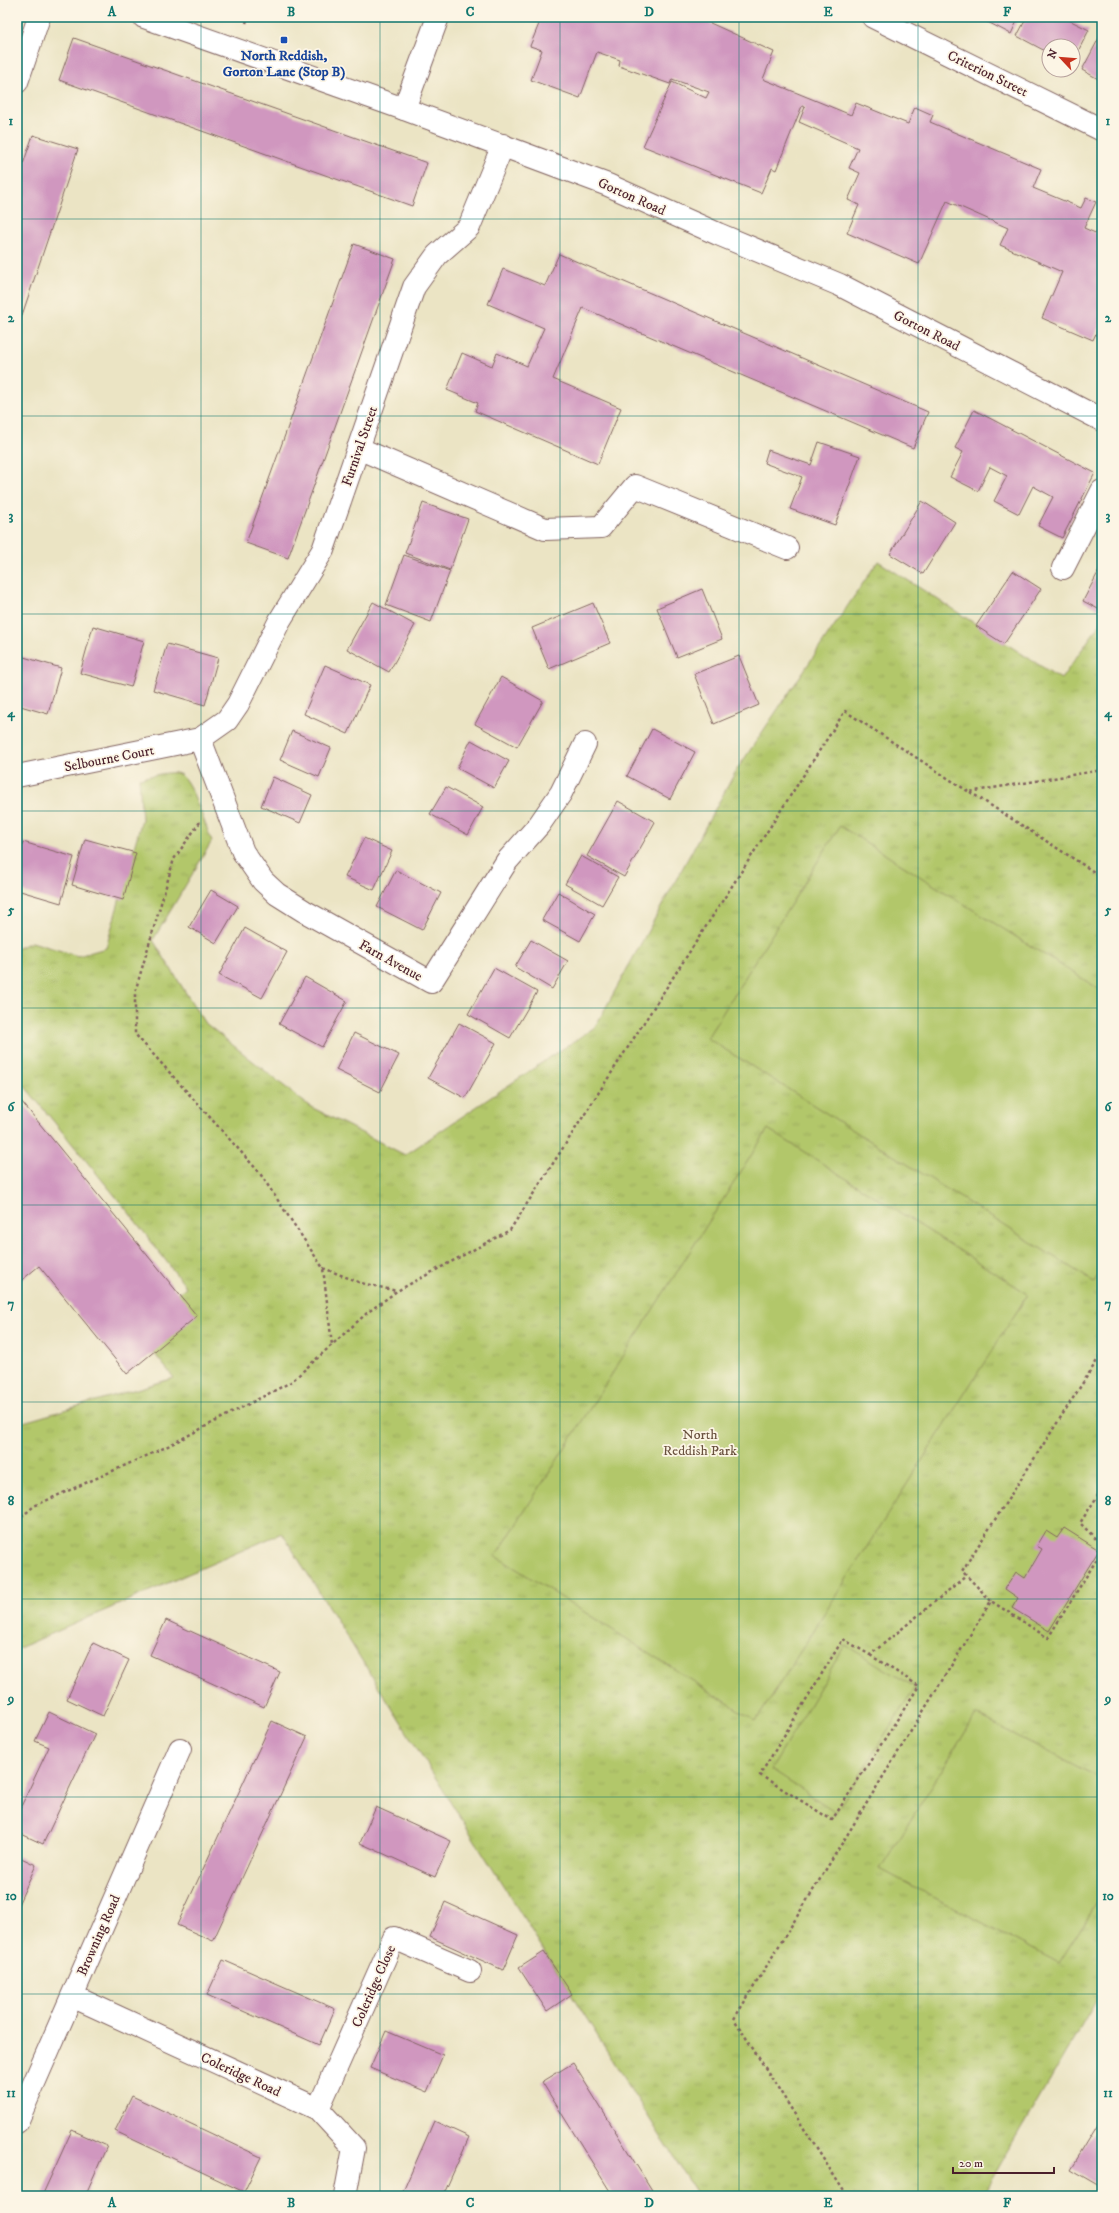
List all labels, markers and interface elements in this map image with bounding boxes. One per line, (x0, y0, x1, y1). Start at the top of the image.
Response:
text: A (107, 4, 117, 20)
text: B (287, 4, 295, 20)
text: C (466, 4, 475, 20)
text: D (644, 4, 654, 20)
text: E (823, 4, 833, 20)
text: F (1003, 4, 1012, 20)
marker: North Reddish, Gorton Lane (Stop B) (279, 35, 289, 45)
north arrow (1041, 38, 1081, 78)
place label: North Reddish, Gorton Lane (Stop B) (223, 47, 345, 81)
street label: Criterion Street (944, 47, 1031, 101)
text: N (1045, 47, 1061, 61)
text: 1 (9, 113, 14, 129)
text: 1 (1106, 113, 1111, 129)
street label: Gorton Road (595, 174, 668, 220)
street label: Gorton Road (890, 306, 963, 355)
text: 2 (8, 310, 15, 326)
text: 2 (1105, 310, 1112, 326)
street label: Furnival Street (338, 403, 382, 489)
text: 3 (9, 508, 14, 524)
text: 3 (1106, 508, 1111, 524)
text: 4 (6, 705, 15, 722)
text: 4 (1103, 705, 1112, 722)
street label: Selbourne Court (63, 741, 156, 777)
text: 5 (7, 902, 15, 918)
text: 5 (1104, 902, 1112, 918)
street label: Farn Avenue (356, 936, 426, 986)
text: 6 (8, 1099, 16, 1115)
text: 6 (1105, 1099, 1113, 1115)
text: 7 (8, 1296, 15, 1312)
text: 7 (1105, 1296, 1112, 1312)
park label: North Reddish Park (663, 1426, 737, 1460)
text: 8 (8, 1493, 15, 1509)
text: 8 (1105, 1493, 1112, 1509)
text: 9 (7, 1691, 14, 1707)
text: 9 (1104, 1691, 1111, 1707)
text: 10 (5, 1888, 17, 1904)
text: 10 (1102, 1888, 1114, 1904)
street label: Browning Road (73, 1892, 125, 1979)
street label: Coleridge Close (348, 1942, 400, 2030)
street label: Coleridge Road (198, 2048, 284, 2101)
text: 11 (6, 2085, 16, 2101)
text: 11 (1103, 2085, 1113, 2101)
scale bar (953, 2149, 1054, 2175)
text: 20 m (959, 2156, 983, 2171)
text: A (107, 2195, 117, 2211)
text: B (287, 2195, 295, 2211)
text: C (466, 2195, 475, 2211)
text: D (644, 2195, 654, 2211)
text: E (823, 2195, 833, 2211)
text: F (1003, 2195, 1012, 2211)

